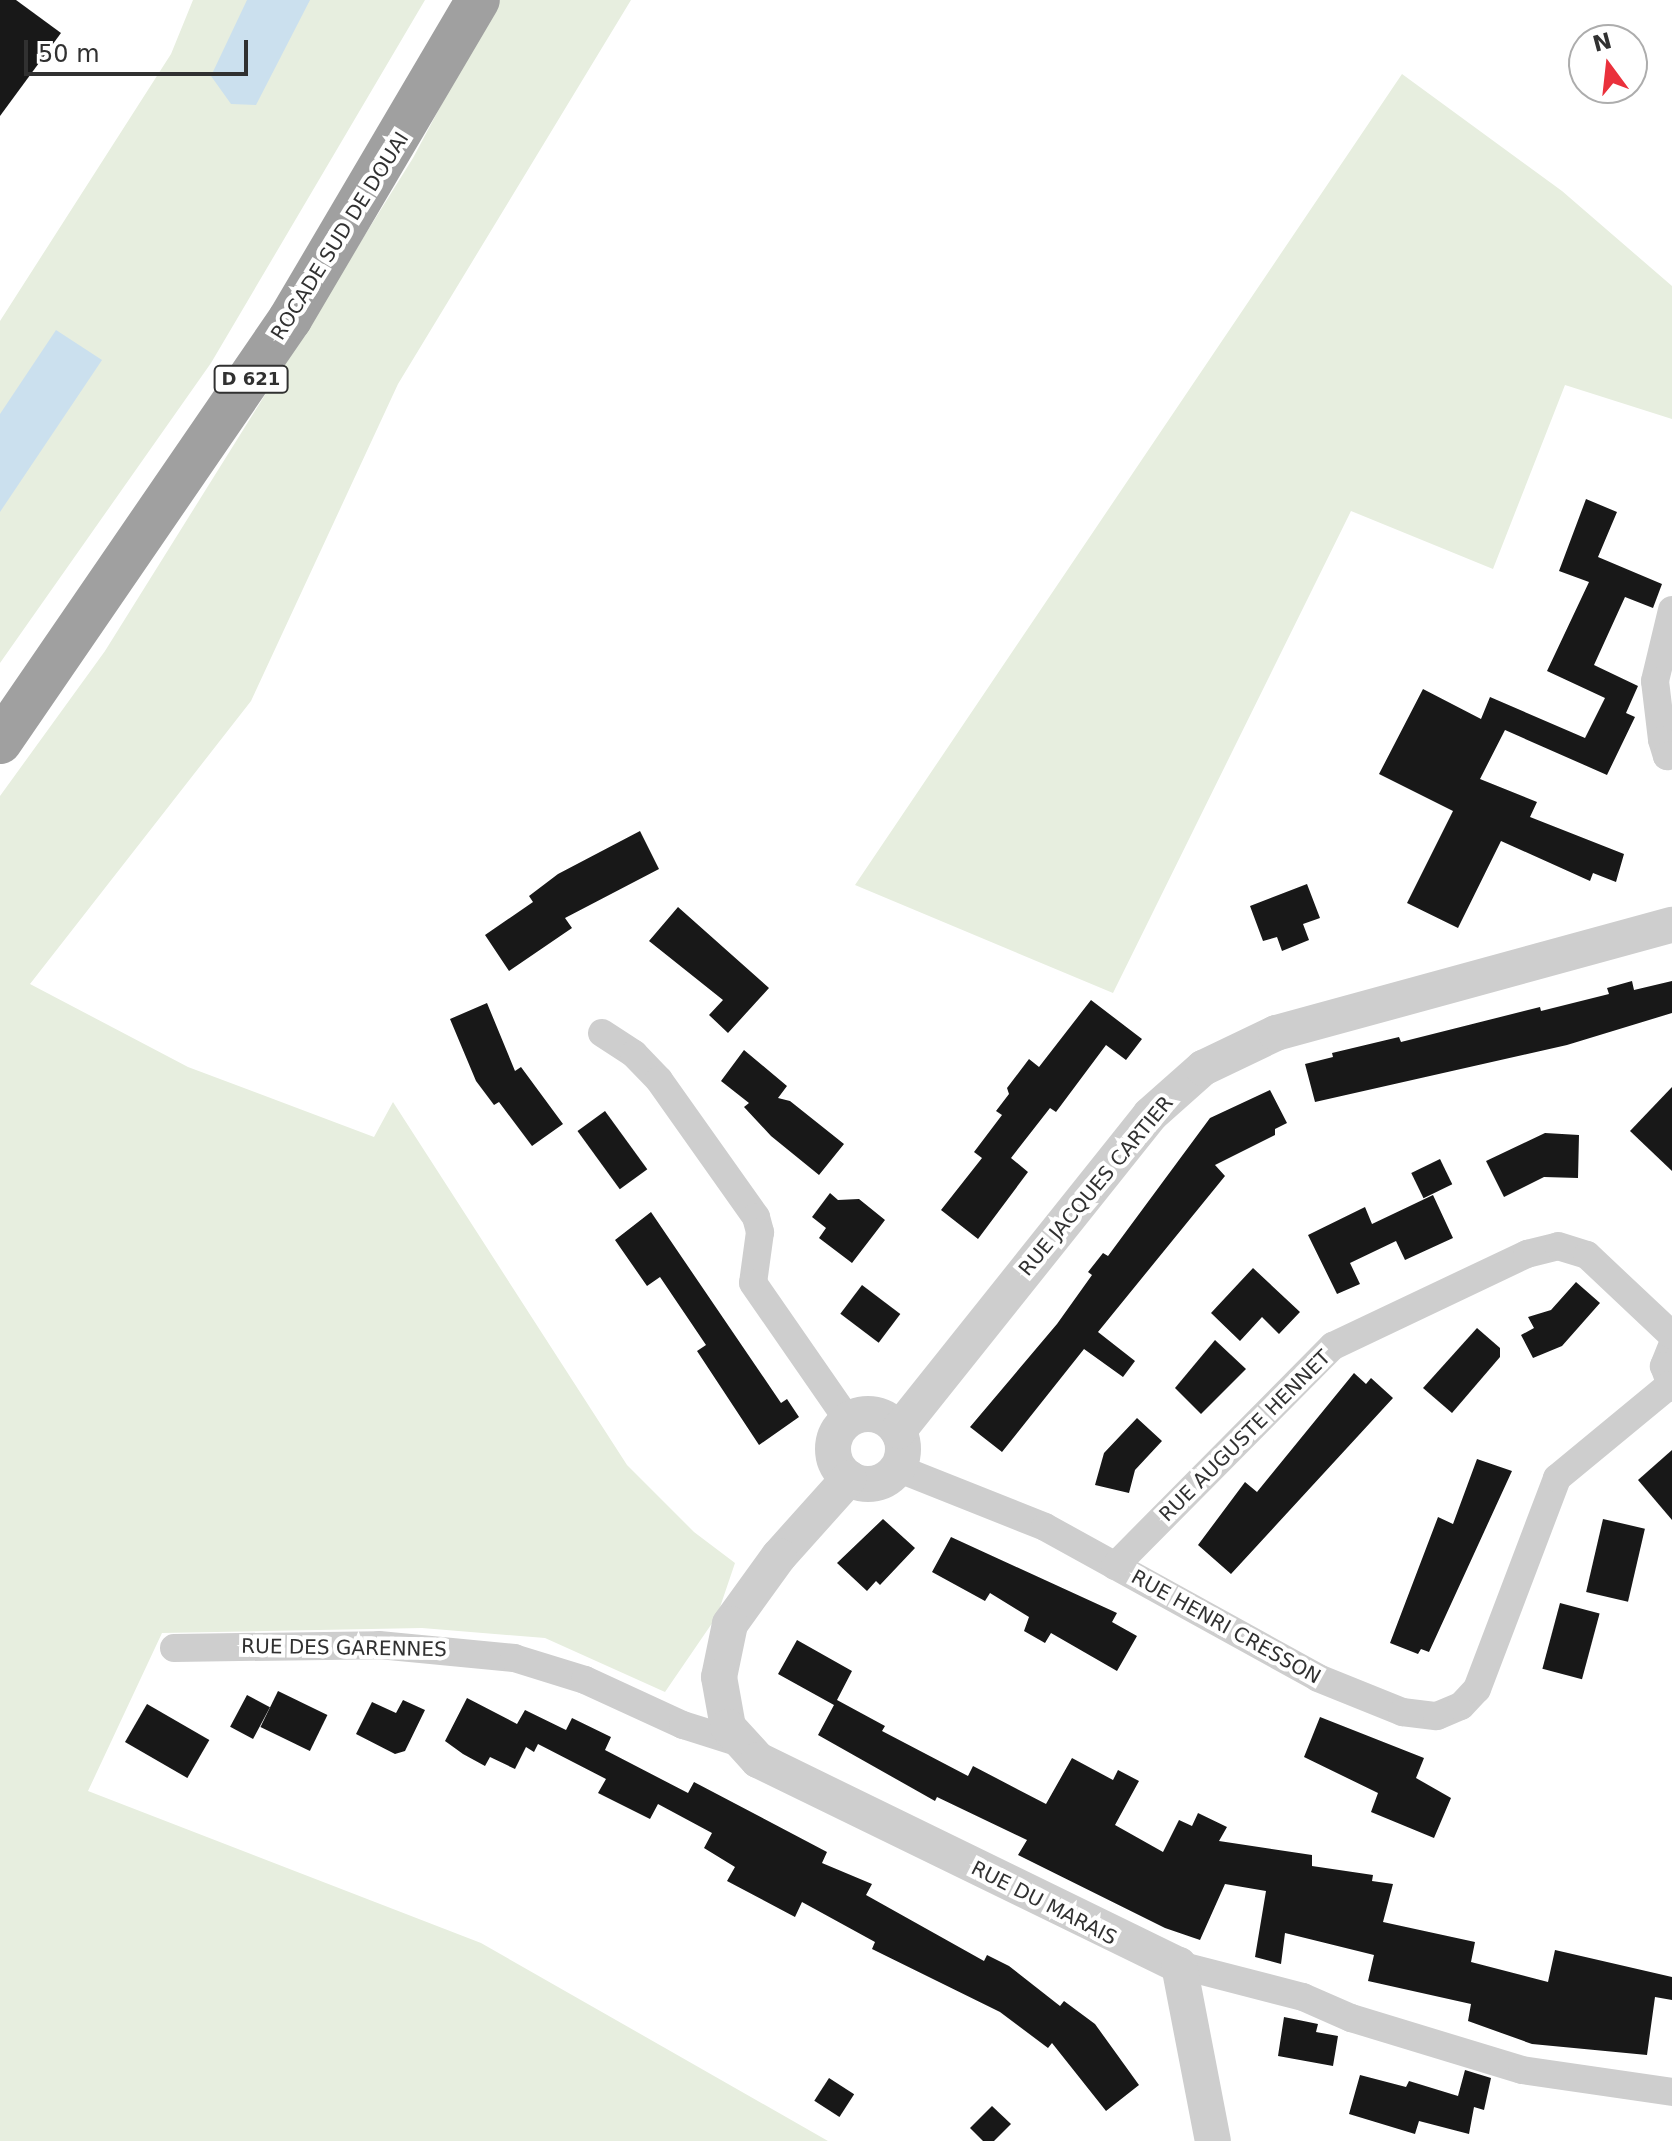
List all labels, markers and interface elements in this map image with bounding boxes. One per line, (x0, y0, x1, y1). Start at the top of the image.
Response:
scale bar (28, 24, 252, 74)
north arrow (1568, 24, 1648, 104)
text: N (1590, 28, 1614, 57)
text: 50 m (38, 40, 100, 68)
street label: ROCADE SUD DE DOUAI (266, 128, 414, 344)
road number: D 621 (213, 365, 289, 393)
street label: RUE JACQUES CARTIER (1014, 1091, 1178, 1281)
street label: RUE AUGUSTE HENNET (1154, 1345, 1336, 1527)
street label: RUE HENRI CRESSON (1127, 1565, 1325, 1689)
street label: RUE DES GARENNES (241, 1634, 447, 1662)
street label: RUE DU MARAIS (967, 1856, 1121, 1950)

